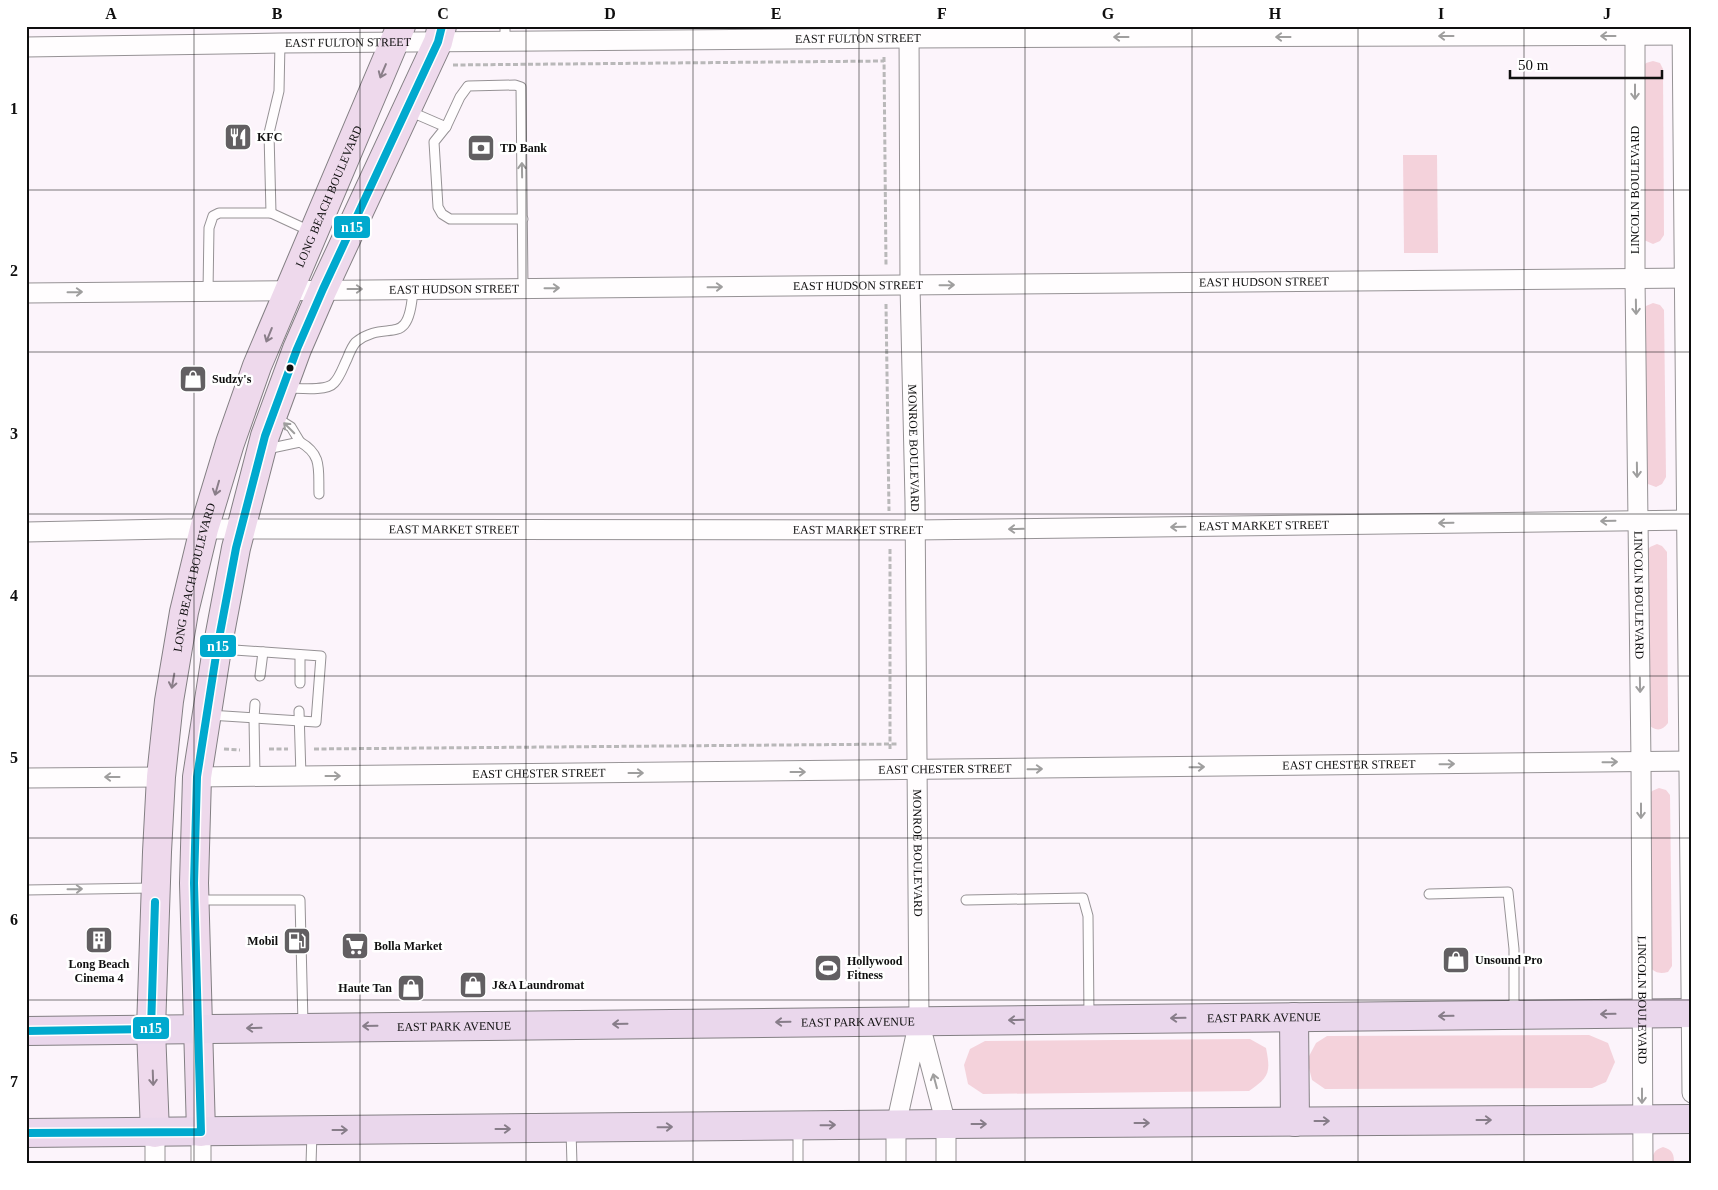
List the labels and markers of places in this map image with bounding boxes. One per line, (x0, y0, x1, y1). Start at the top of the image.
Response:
restaurant icon: KFC (223, 122, 253, 152)
place label: KFC (257, 130, 282, 144)
bank icon: TD Bank (466, 133, 496, 163)
place label: TD Bank (500, 141, 547, 155)
unlabelled marker (285, 363, 295, 373)
shop icon: Sudzy's (178, 364, 208, 394)
place label: Sudzy's (212, 372, 252, 386)
building icon: Long Beach Cinema 4 (84, 925, 114, 955)
fuel station icon: Mobil (282, 926, 312, 956)
supermarket icon: Bolla Market (340, 931, 370, 961)
place label: Mobil (247, 934, 279, 948)
place label: Bolla Market (374, 939, 442, 953)
shop icon: Unsound Pro (1441, 945, 1471, 975)
sports icon: Hollywood Fitness (813, 953, 843, 983)
place label: Unsound Pro (1475, 953, 1542, 967)
place label: Hollywood Fitness (847, 954, 903, 982)
place label: Long Beach Cinema 4 (68, 957, 130, 985)
shop icon: J&A Laundromat (458, 970, 488, 1000)
shop icon: Haute Tan (396, 973, 426, 1003)
place label: J&A Laundromat (492, 978, 584, 992)
place label: Haute Tan (338, 981, 392, 995)

